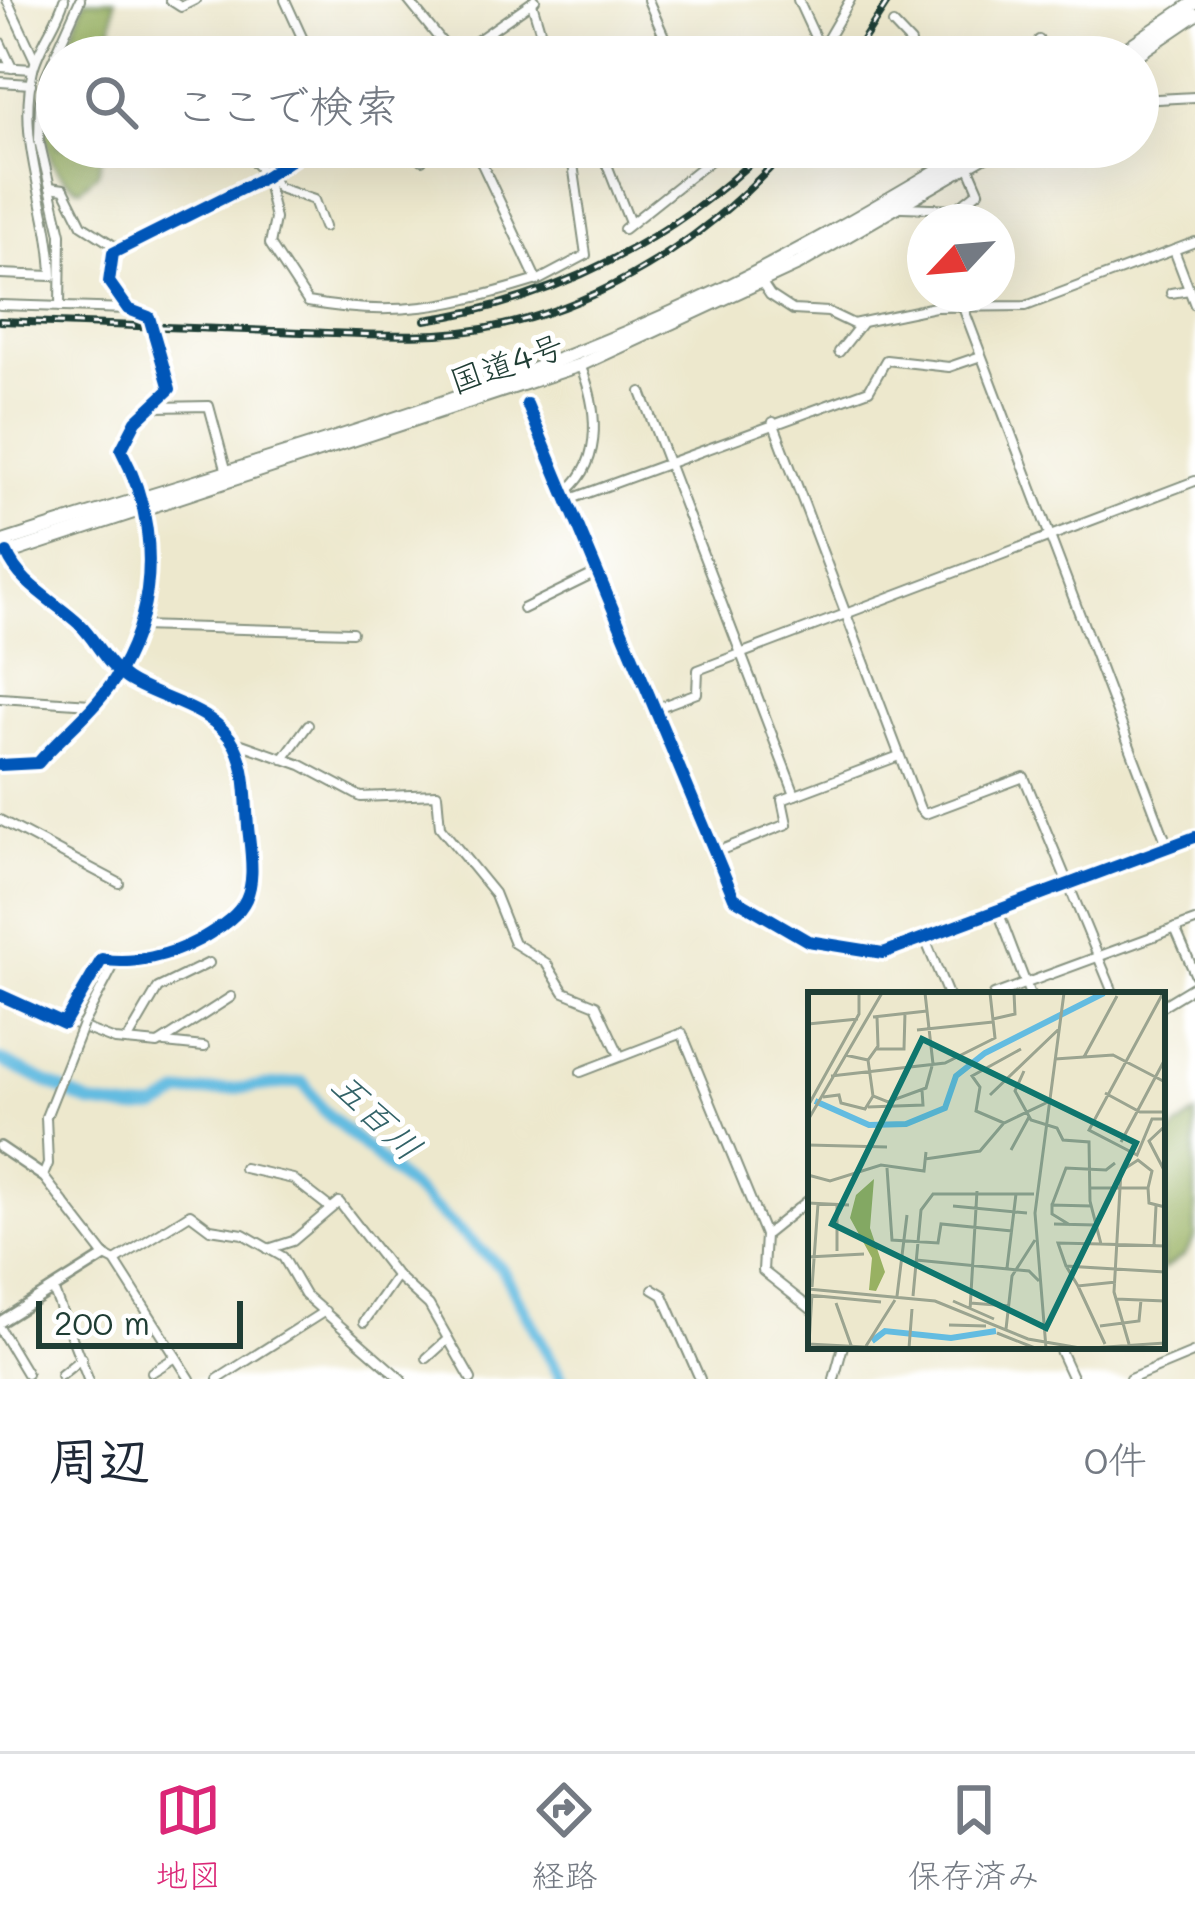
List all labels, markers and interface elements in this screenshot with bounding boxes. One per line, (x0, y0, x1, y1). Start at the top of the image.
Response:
search box (36, 36, 1159, 168)
icon: search (78, 69, 144, 135)
text: ここで検索 (174, 75, 399, 133)
north arrow (907, 204, 1015, 312)
street label: 国道4号 (443, 322, 569, 402)
inset map (808, 992, 1165, 1349)
water label: 五百川 (323, 1061, 433, 1169)
scale bar (36, 1295, 243, 1348)
text: 200 m (54, 1300, 150, 1343)
text: 周辺 (48, 1425, 150, 1492)
text: 0件 (1084, 1433, 1147, 1484)
tab: 地図 (155, 1777, 221, 1897)
tab: 経路 (531, 1777, 597, 1897)
tab: 保存済み (908, 1777, 1040, 1897)

